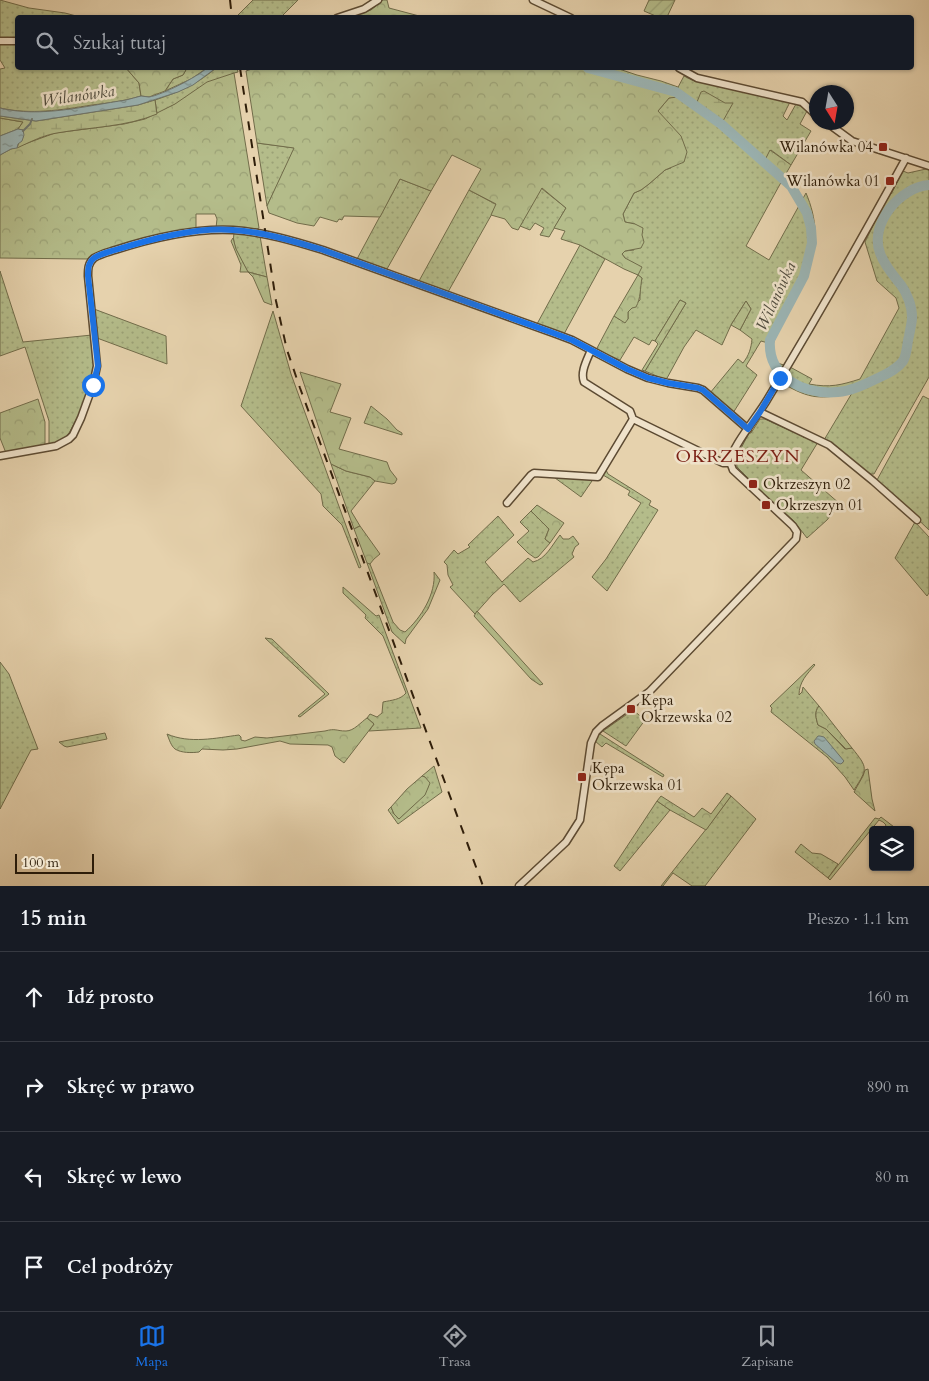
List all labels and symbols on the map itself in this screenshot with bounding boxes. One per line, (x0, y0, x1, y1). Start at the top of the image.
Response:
water label: Wilanówka (40, 80, 116, 112)
north arrow (809, 85, 854, 130)
place label: Wilanówka 04 (778, 137, 873, 157)
marker: Wilanówka 04 (877, 141, 889, 153)
place label: Wilanówka 01 (785, 171, 880, 191)
marker: Wilanówka 01 (884, 175, 896, 187)
water label: Wilanówka (750, 259, 801, 334)
route end (769, 367, 792, 390)
route start (82, 374, 105, 397)
district label: OKRZESZYN (676, 444, 801, 469)
place label: Okrzeszyn 02 (763, 474, 851, 494)
marker: Okrzeszyn 02 (747, 478, 759, 490)
place label: Okrzeszyn 01 (776, 495, 864, 515)
marker: Okrzeszyn 01 (760, 499, 772, 511)
place label: Kępa Okrzewska 02 (641, 690, 732, 727)
marker: Kępa Okrzewska 02 (625, 703, 637, 715)
place label: Kępa Okrzewska 01 (592, 758, 683, 795)
marker: Kępa Okrzewska 01 (576, 771, 588, 783)
scale bar (15, 851, 94, 874)

